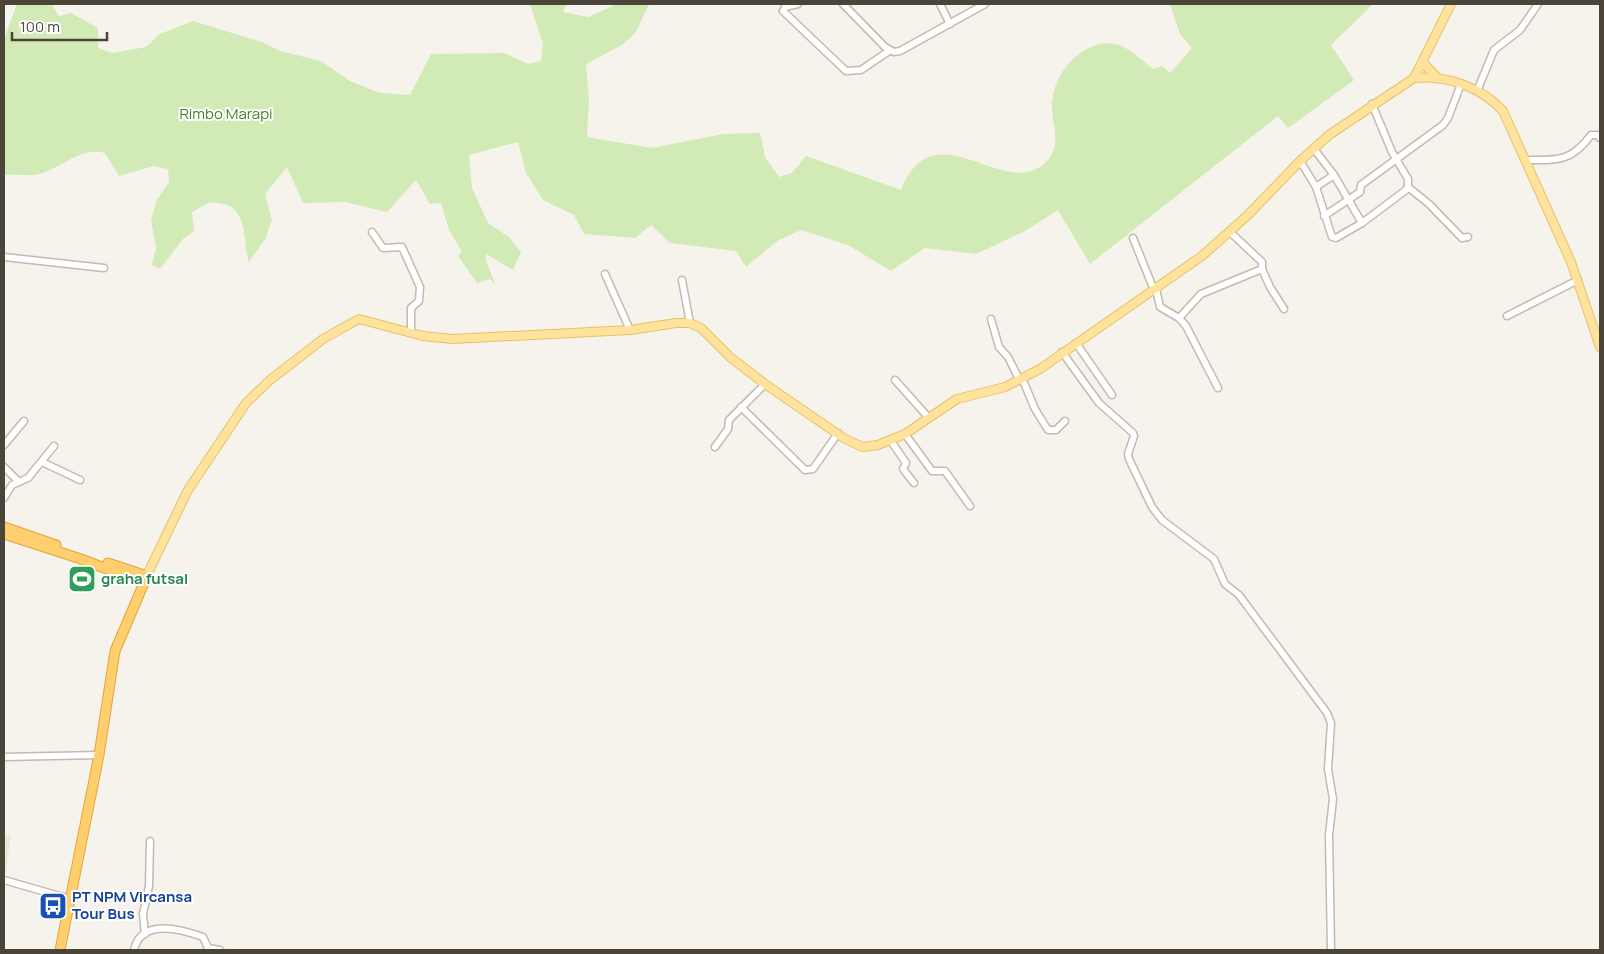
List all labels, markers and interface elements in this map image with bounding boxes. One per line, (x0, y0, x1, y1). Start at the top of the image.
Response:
scale bar (12, 10, 108, 42)
text: 100 m (20, 16, 60, 37)
park label: Rimbo Marapi (179, 103, 273, 124)
sports icon: graha futsal (67, 564, 97, 594)
place label: graha futsal (101, 568, 188, 589)
place label: PT NPM Vircansa Tour Bus (72, 886, 192, 924)
bus stop icon: PT NPM Vircansa Tour Bus (38, 891, 68, 921)

